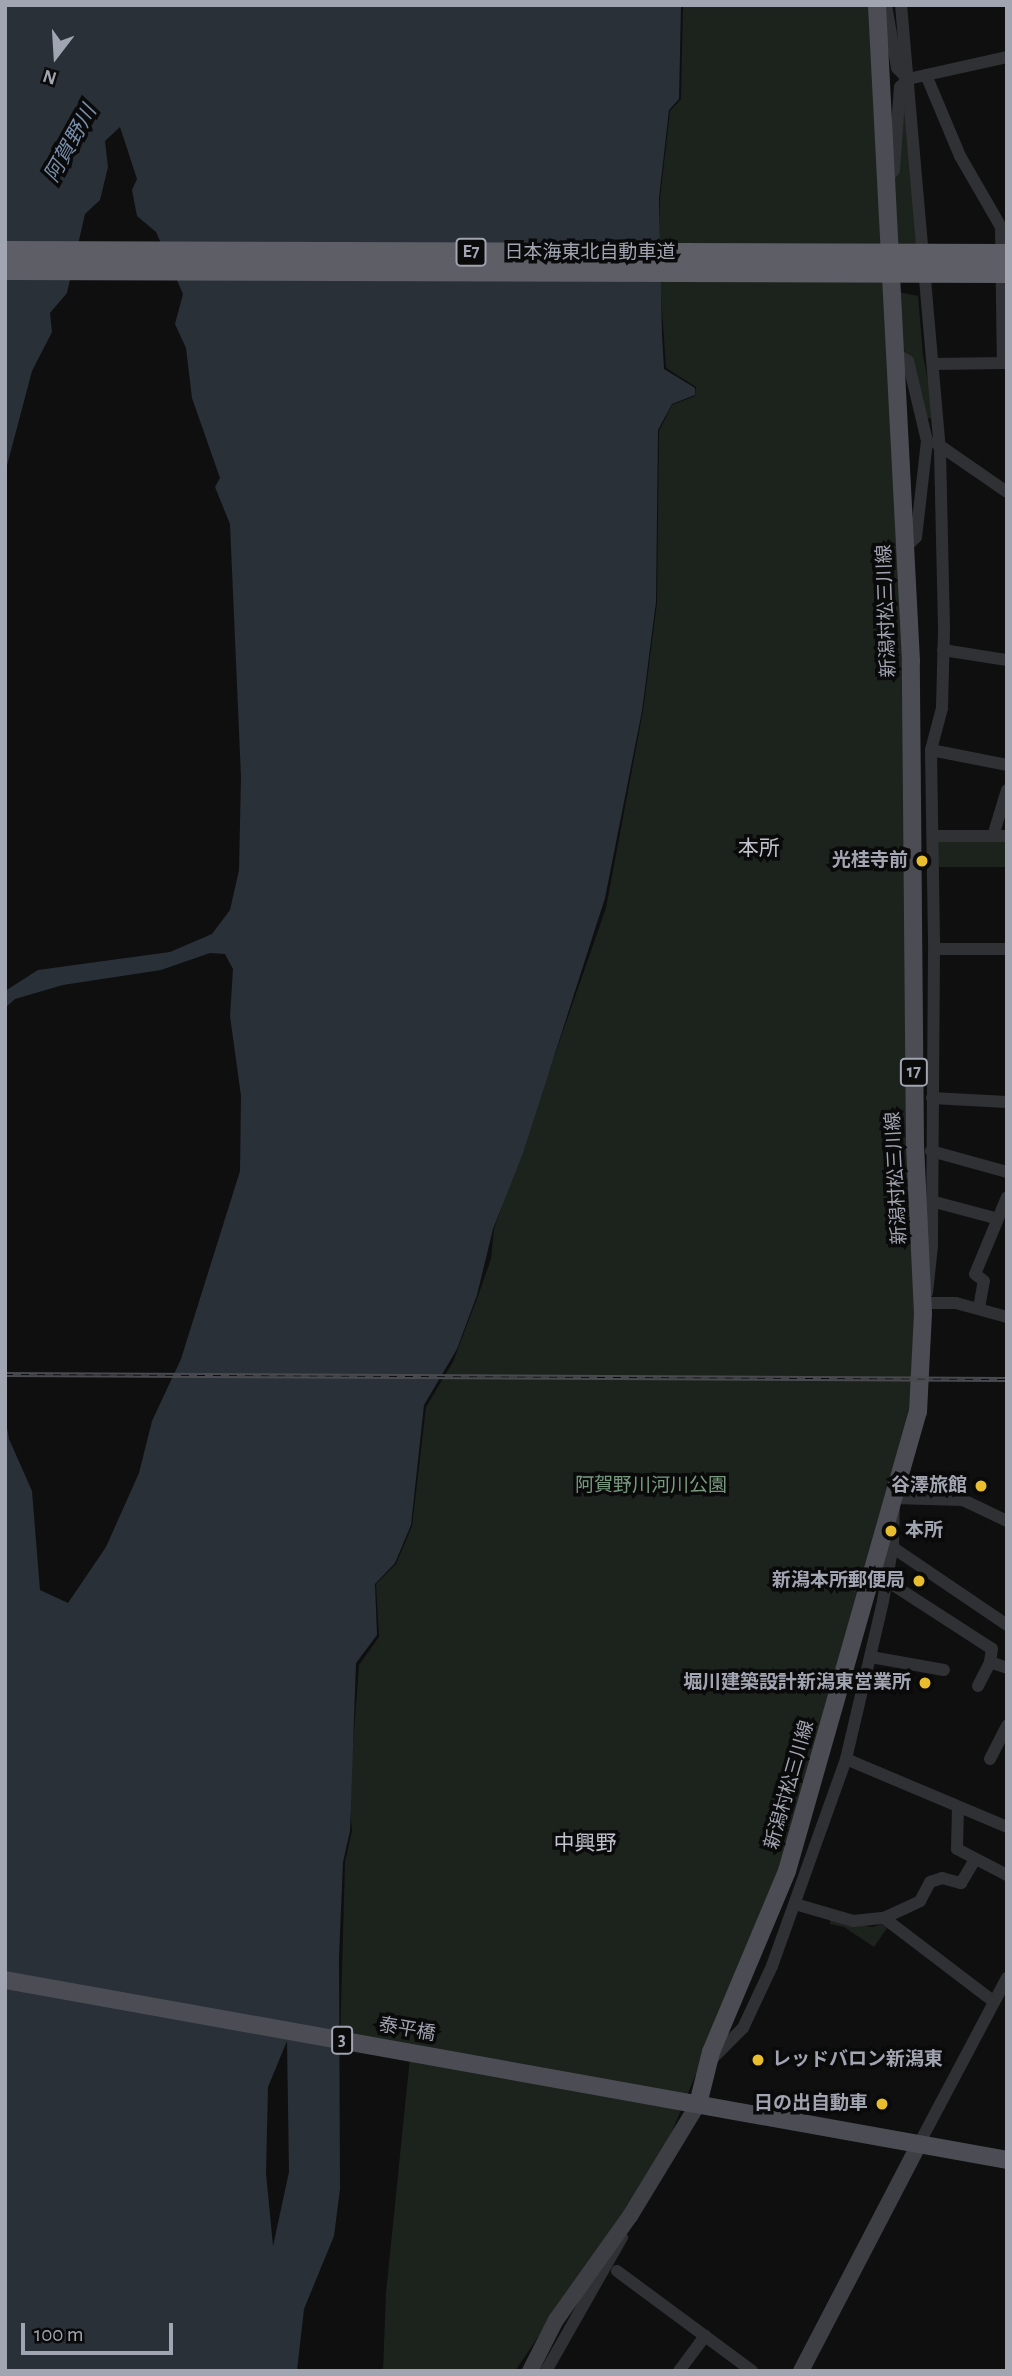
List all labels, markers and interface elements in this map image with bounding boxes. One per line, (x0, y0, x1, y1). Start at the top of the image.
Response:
north arrow (21, 21, 91, 91)
text: N (41, 66, 59, 88)
water label: 阿賀野川 (40, 101, 102, 187)
road number: E7 (455, 238, 487, 266)
street label: 日本海東北自動車道 (505, 242, 675, 264)
street label: 新潟村松三川線 (873, 544, 901, 678)
district label: 本所 (738, 836, 780, 862)
place label: 光桂寺前 (832, 850, 908, 872)
marker: 光桂寺前 (914, 853, 930, 869)
road number: 17 (898, 1058, 930, 1086)
street label: 新潟村松三川線 (882, 1111, 912, 1245)
park label: 阿賀野川河川公園 (575, 1475, 727, 1497)
place label: 谷澤旅館 (891, 1475, 967, 1497)
marker: 谷澤旅館 (973, 1478, 989, 1494)
place label: 本所 (905, 1520, 943, 1542)
marker: 本所 (883, 1523, 899, 1539)
place label: 新潟本所郵便局 (772, 1570, 905, 1592)
marker: 新潟本所郵便局 (911, 1573, 927, 1589)
place label: 堀川建築設計新潟東営業所 (683, 1672, 911, 1694)
marker: 堀川建築設計新潟東営業所 (917, 1675, 933, 1691)
street label: 新潟村松三川線 (761, 1718, 819, 1852)
district label: 中興野 (554, 1831, 616, 1857)
street label: 泰平橋 (377, 2014, 437, 2046)
road number: 3 (330, 2026, 354, 2054)
place label: レッドバロン新潟東 (772, 2049, 943, 2071)
marker: レッドバロン新潟東 (750, 2052, 766, 2068)
place label: 日の出自動車 (754, 2093, 868, 2115)
marker: 日の出自動車 (874, 2096, 890, 2112)
scale bar (24, 2310, 177, 2354)
text: 100 m (34, 2324, 84, 2345)

